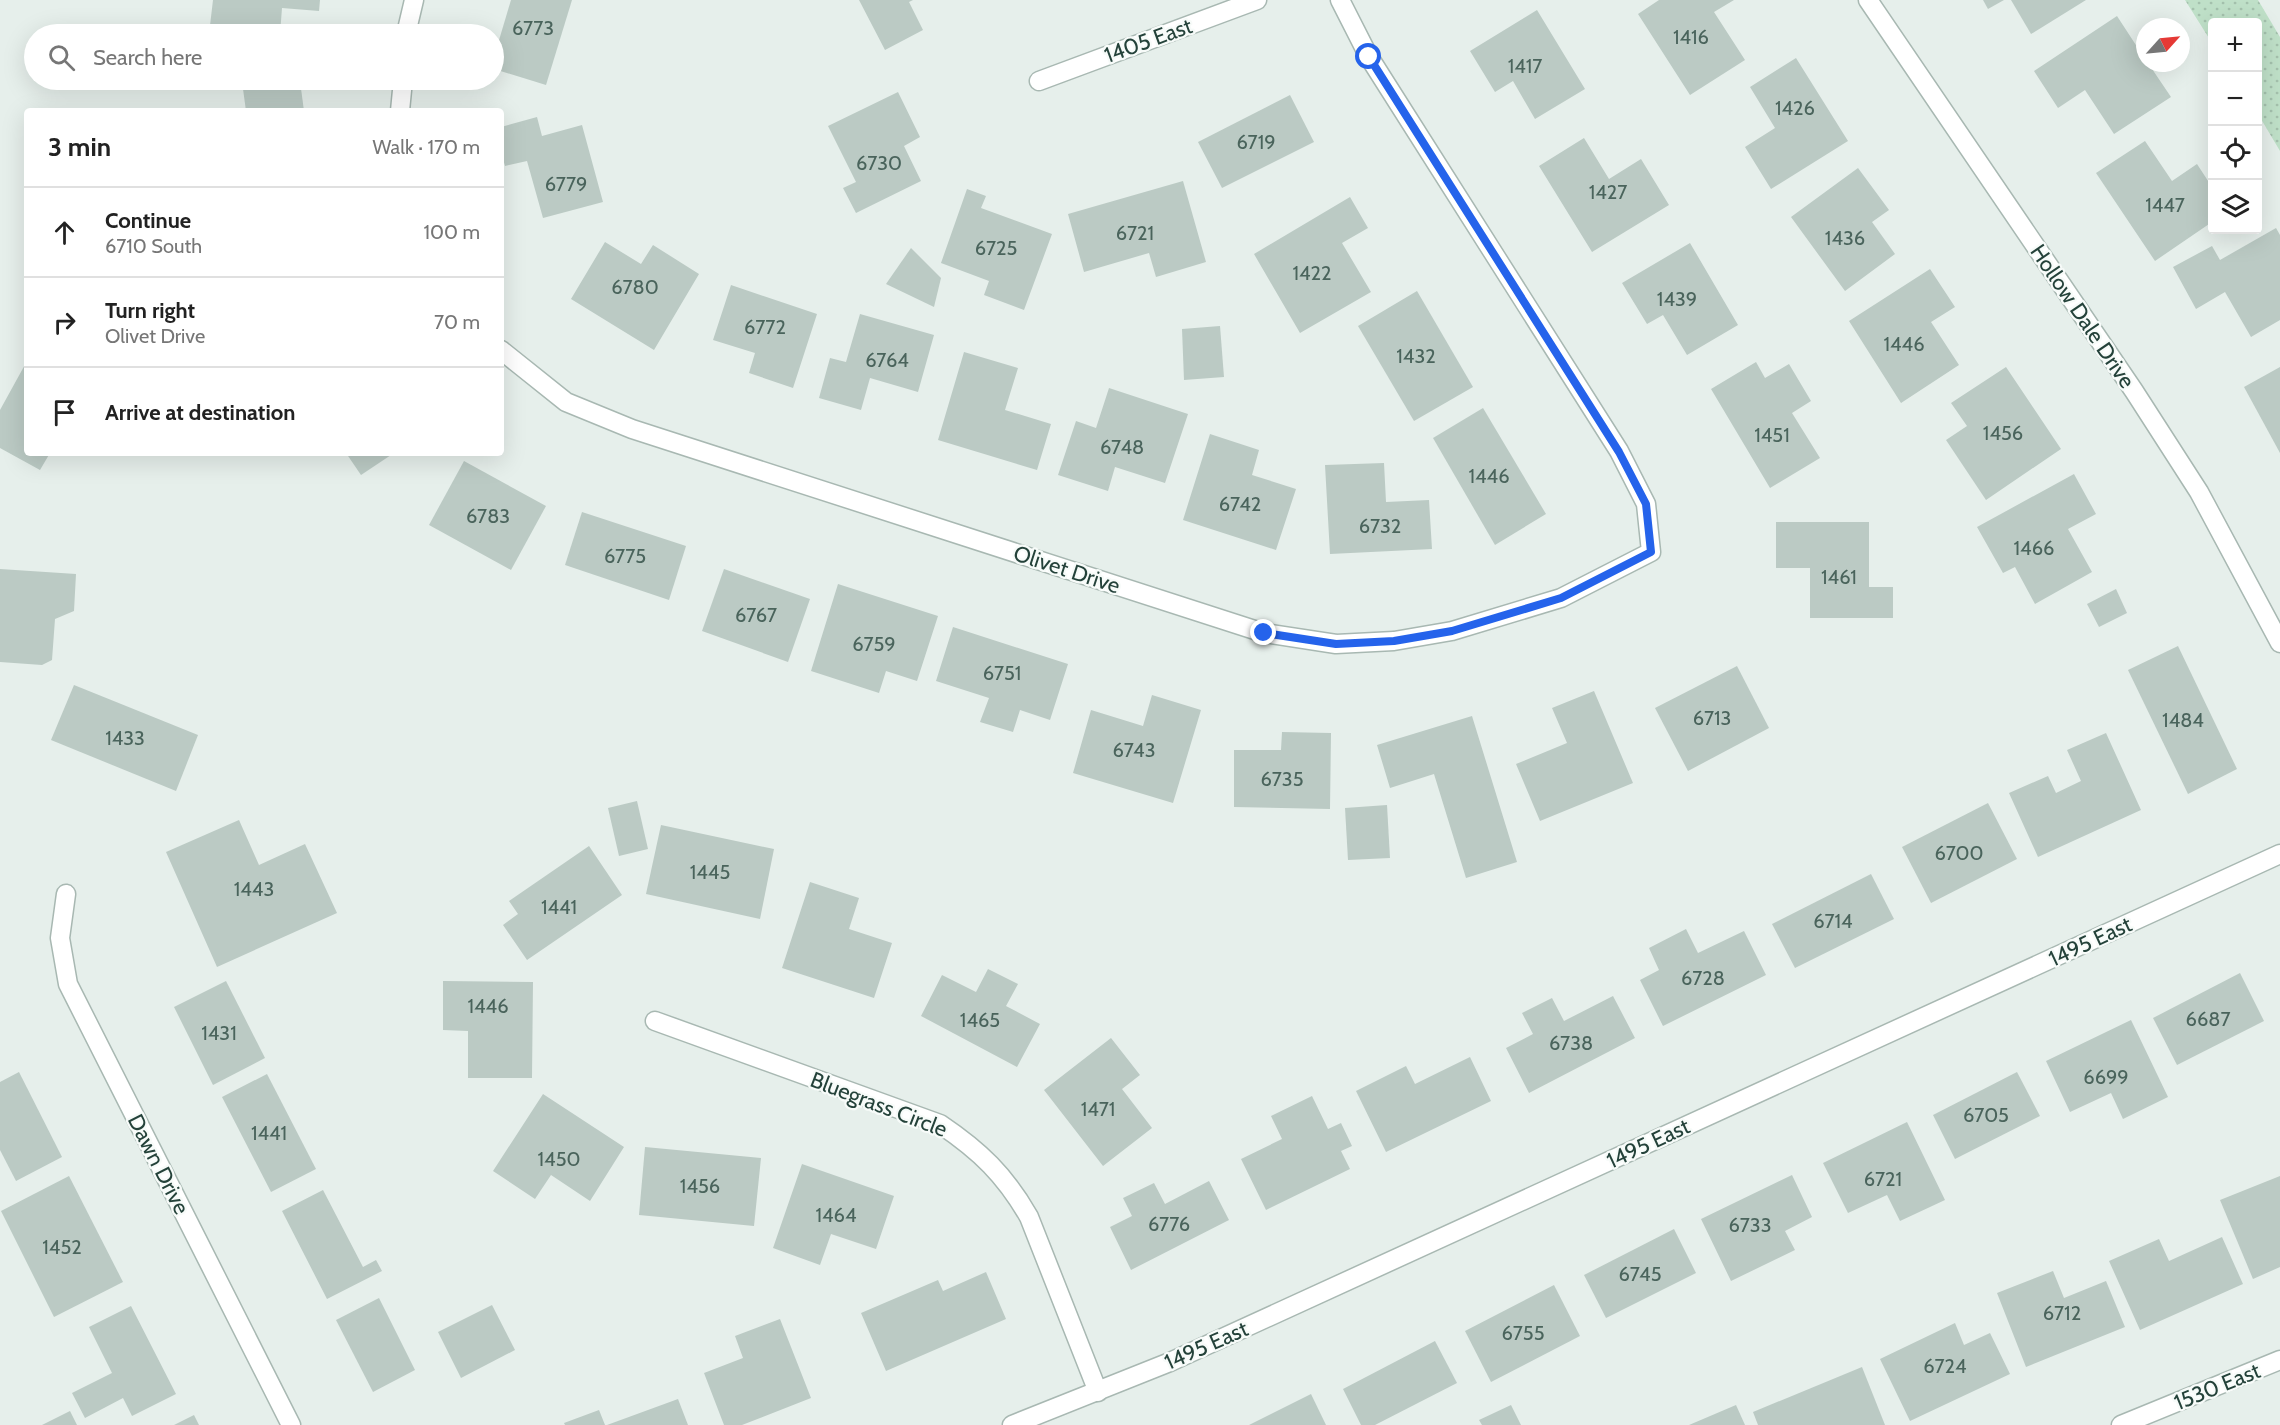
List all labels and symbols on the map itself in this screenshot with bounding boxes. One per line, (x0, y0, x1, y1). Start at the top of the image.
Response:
street label: 1405 East (1101, 12, 1196, 69)
house number: 6773 (512, 16, 554, 40)
north arrow (2136, 18, 2190, 72)
house number: 1416 (1673, 25, 1709, 49)
route start (1355, 43, 1381, 69)
house number: 1417 (1508, 54, 1542, 78)
house number: 1426 (1775, 96, 1815, 120)
house number: 6719 (1236, 130, 1276, 154)
house number: 6730 (856, 151, 902, 175)
house number: 6779 (545, 172, 587, 196)
house number: 1427 (1589, 180, 1627, 204)
house number: 1447 (2145, 193, 2185, 217)
house number: 6721 (1116, 221, 1154, 245)
house number: 1436 (1825, 226, 1865, 250)
house number: 6725 (975, 236, 1017, 260)
street label: Hollow Dale Drive (2025, 239, 2141, 393)
house number: 1422 (1292, 261, 1332, 285)
house number: 6780 (611, 275, 659, 299)
house number: 1439 (1657, 287, 1697, 311)
house number: 6772 (744, 315, 786, 339)
house number: 1446 (1884, 332, 1925, 356)
house number: 1432 (1396, 344, 1436, 368)
house number: 6764 (865, 348, 909, 372)
house number: 1456 (1983, 421, 2023, 445)
house number: 1451 (1754, 423, 1790, 447)
house number: 6748 (1100, 435, 1144, 459)
house number: 1446 (1469, 464, 1510, 488)
house number: 6742 (1219, 492, 1261, 516)
house number: 6783 (466, 504, 510, 528)
house number: 6732 (1359, 514, 1401, 538)
house number: 1466 (2014, 536, 2054, 560)
street label: Olivet Drive (1010, 540, 1123, 599)
house number: 6775 (604, 544, 646, 568)
house number: 1461 (1821, 565, 1857, 589)
house number: 6767 (735, 603, 777, 627)
route end (1250, 619, 1276, 645)
house number: 6759 (852, 632, 896, 656)
house number: 6751 (983, 661, 1021, 685)
house number: 6713 (1693, 706, 1731, 730)
house number: 1484 (2162, 708, 2204, 732)
house number: 1433 (105, 726, 145, 750)
house number: 6743 (1113, 738, 1155, 762)
house number: 6735 (1261, 767, 1303, 791)
house number: 6700 (1935, 841, 1984, 865)
house number: 1445 (690, 860, 730, 884)
house number: 1443 (234, 877, 274, 901)
house number: 1441 (541, 895, 577, 919)
house number: 6714 (1813, 909, 1853, 933)
street label: 1495 East (2044, 910, 2137, 972)
house number: 6728 (1681, 966, 1725, 990)
house number: 1446 (468, 994, 509, 1018)
house number: 6687 (2186, 1007, 2230, 1031)
house number: 1465 (960, 1008, 1000, 1032)
house number: 1431 (201, 1021, 237, 1045)
house number: 6738 (1549, 1031, 1593, 1055)
house number: 6699 (2083, 1065, 2129, 1089)
street label: Bluegrass Circle (807, 1066, 951, 1143)
house number: 1471 (1081, 1097, 1115, 1121)
house number: 6705 (1963, 1103, 2009, 1127)
street label: Dawn Drive (122, 1110, 195, 1219)
street label: 1495 East (1602, 1112, 1695, 1174)
house number: 1441 (251, 1121, 287, 1145)
house number: 1450 (538, 1147, 580, 1171)
house number: 6721 (1864, 1167, 1902, 1191)
house number: 1456 (680, 1174, 720, 1198)
house number: 1464 (816, 1203, 857, 1227)
house number: 6776 (1148, 1212, 1190, 1236)
house number: 6733 (1729, 1213, 1771, 1237)
house number: 1452 (42, 1235, 82, 1259)
house number: 6745 (1619, 1262, 1661, 1286)
house number: 6712 (2043, 1301, 2081, 1325)
street label: 1495 East (1160, 1315, 1253, 1376)
house number: 6755 (1502, 1321, 1544, 1345)
house number: 6724 (1923, 1354, 1967, 1378)
street label: 1530 East (2170, 1357, 2265, 1416)

